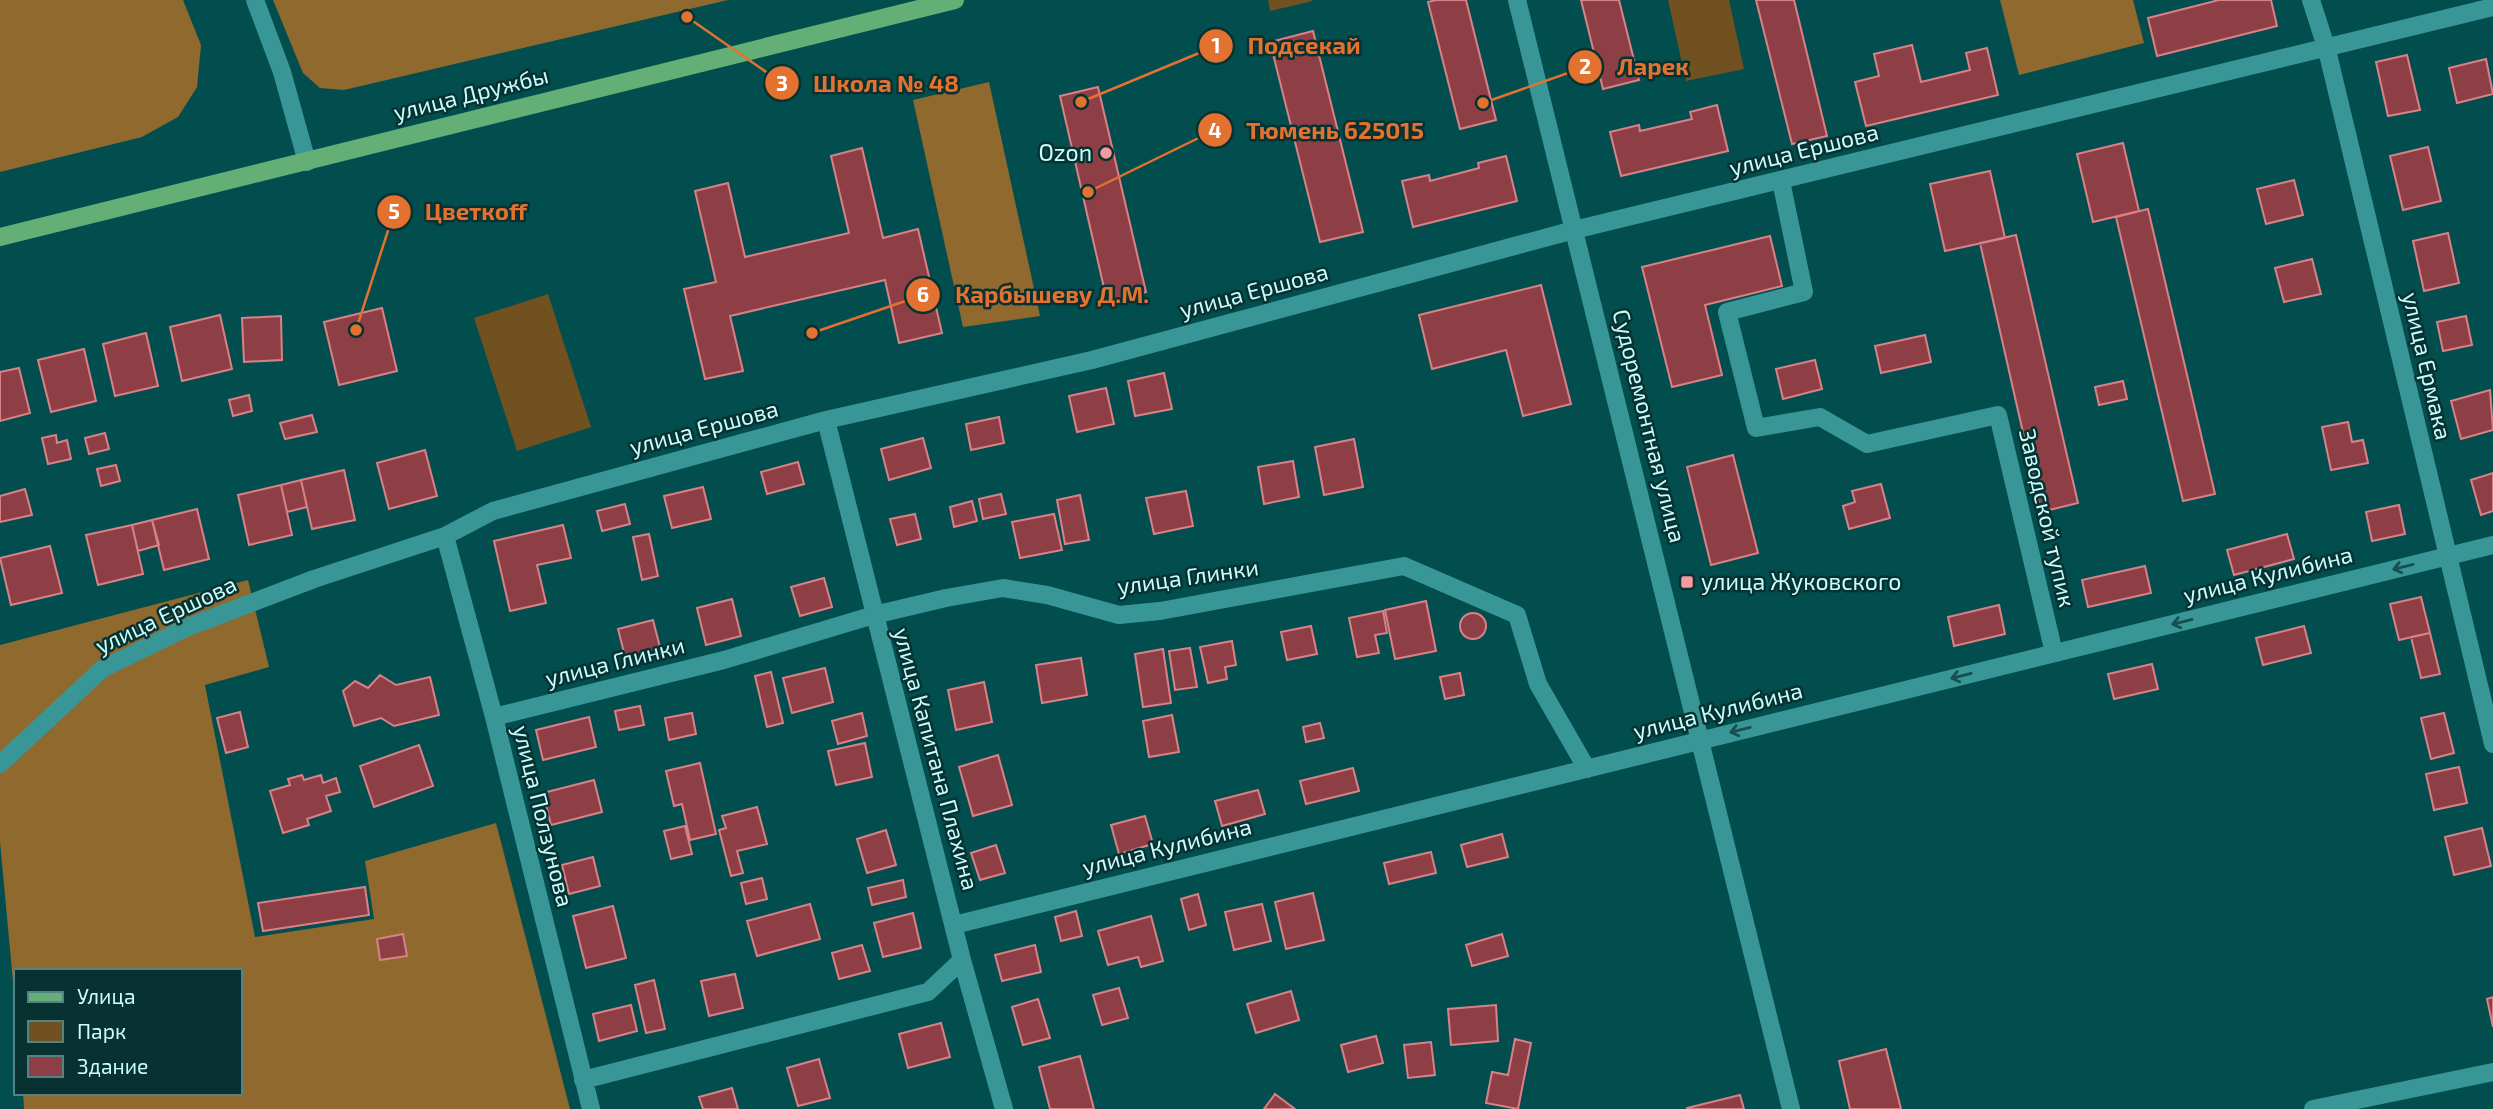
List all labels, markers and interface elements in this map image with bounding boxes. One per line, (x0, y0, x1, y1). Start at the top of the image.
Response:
callout: Подсекай (1199, 23, 1375, 68)
text: Подсекай (1247, 30, 1361, 59)
text: 1 (1211, 32, 1221, 57)
callout: Ларек (1568, 44, 1703, 89)
text: Ларек (1617, 51, 1689, 80)
text: 2 (1579, 53, 1591, 78)
street label: улица Дружбы (390, 60, 551, 127)
callout: Школа № 48 (764, 61, 973, 106)
text: Школа № 48 (813, 68, 959, 97)
text: 3 (776, 70, 788, 95)
callout: Тюмень 625015 (1197, 108, 1438, 153)
text: Тюмень 625015 (1246, 115, 1424, 144)
text: 4 (1208, 117, 1222, 142)
street label: улица Ершова (1726, 117, 1882, 182)
place label: Ozon (1039, 138, 1092, 166)
marker: Ozon (1098, 145, 1114, 161)
callout: Цветкоff (376, 189, 541, 234)
text: Цветкоff (425, 196, 528, 225)
text: 5 (388, 198, 400, 223)
street label: улица Ершова (1176, 257, 1331, 324)
callout: Карбышеву Д.М. (905, 272, 1163, 317)
text: Карбышеву Д.М. (955, 279, 1149, 308)
text: 6 (917, 281, 929, 306)
street label: улица Ермака (2396, 289, 2459, 443)
street label: Судоремонтная улица (1606, 306, 1693, 546)
street label: улица Ершова (626, 394, 781, 461)
street label: Заводской тупик (2013, 426, 2082, 610)
street label: улица Кулибина (2180, 539, 2356, 610)
street label: улица Глинки (1115, 552, 1260, 601)
one-way arrow (2392, 561, 2415, 574)
place label: улица Жуковского (1701, 567, 1902, 596)
street label: улица Ершова (90, 569, 241, 660)
marker: улица Жуковского (1679, 574, 1695, 590)
one-way arrow (2171, 615, 2194, 629)
street label: улица Капитана Плахина (887, 624, 986, 893)
street label: улица Глинки (542, 630, 687, 693)
one-way arrow (1950, 670, 1973, 683)
street label: улица Кулибина (1630, 675, 1806, 746)
street label: улица Ползунова (507, 722, 580, 910)
one-way arrow (1729, 724, 1752, 737)
street label: улица Кулибина (1079, 811, 1255, 882)
legend (14, 969, 242, 1095)
text: Улица (77, 983, 136, 1008)
text: Парк (77, 1018, 126, 1043)
text: Здание (77, 1053, 148, 1078)

